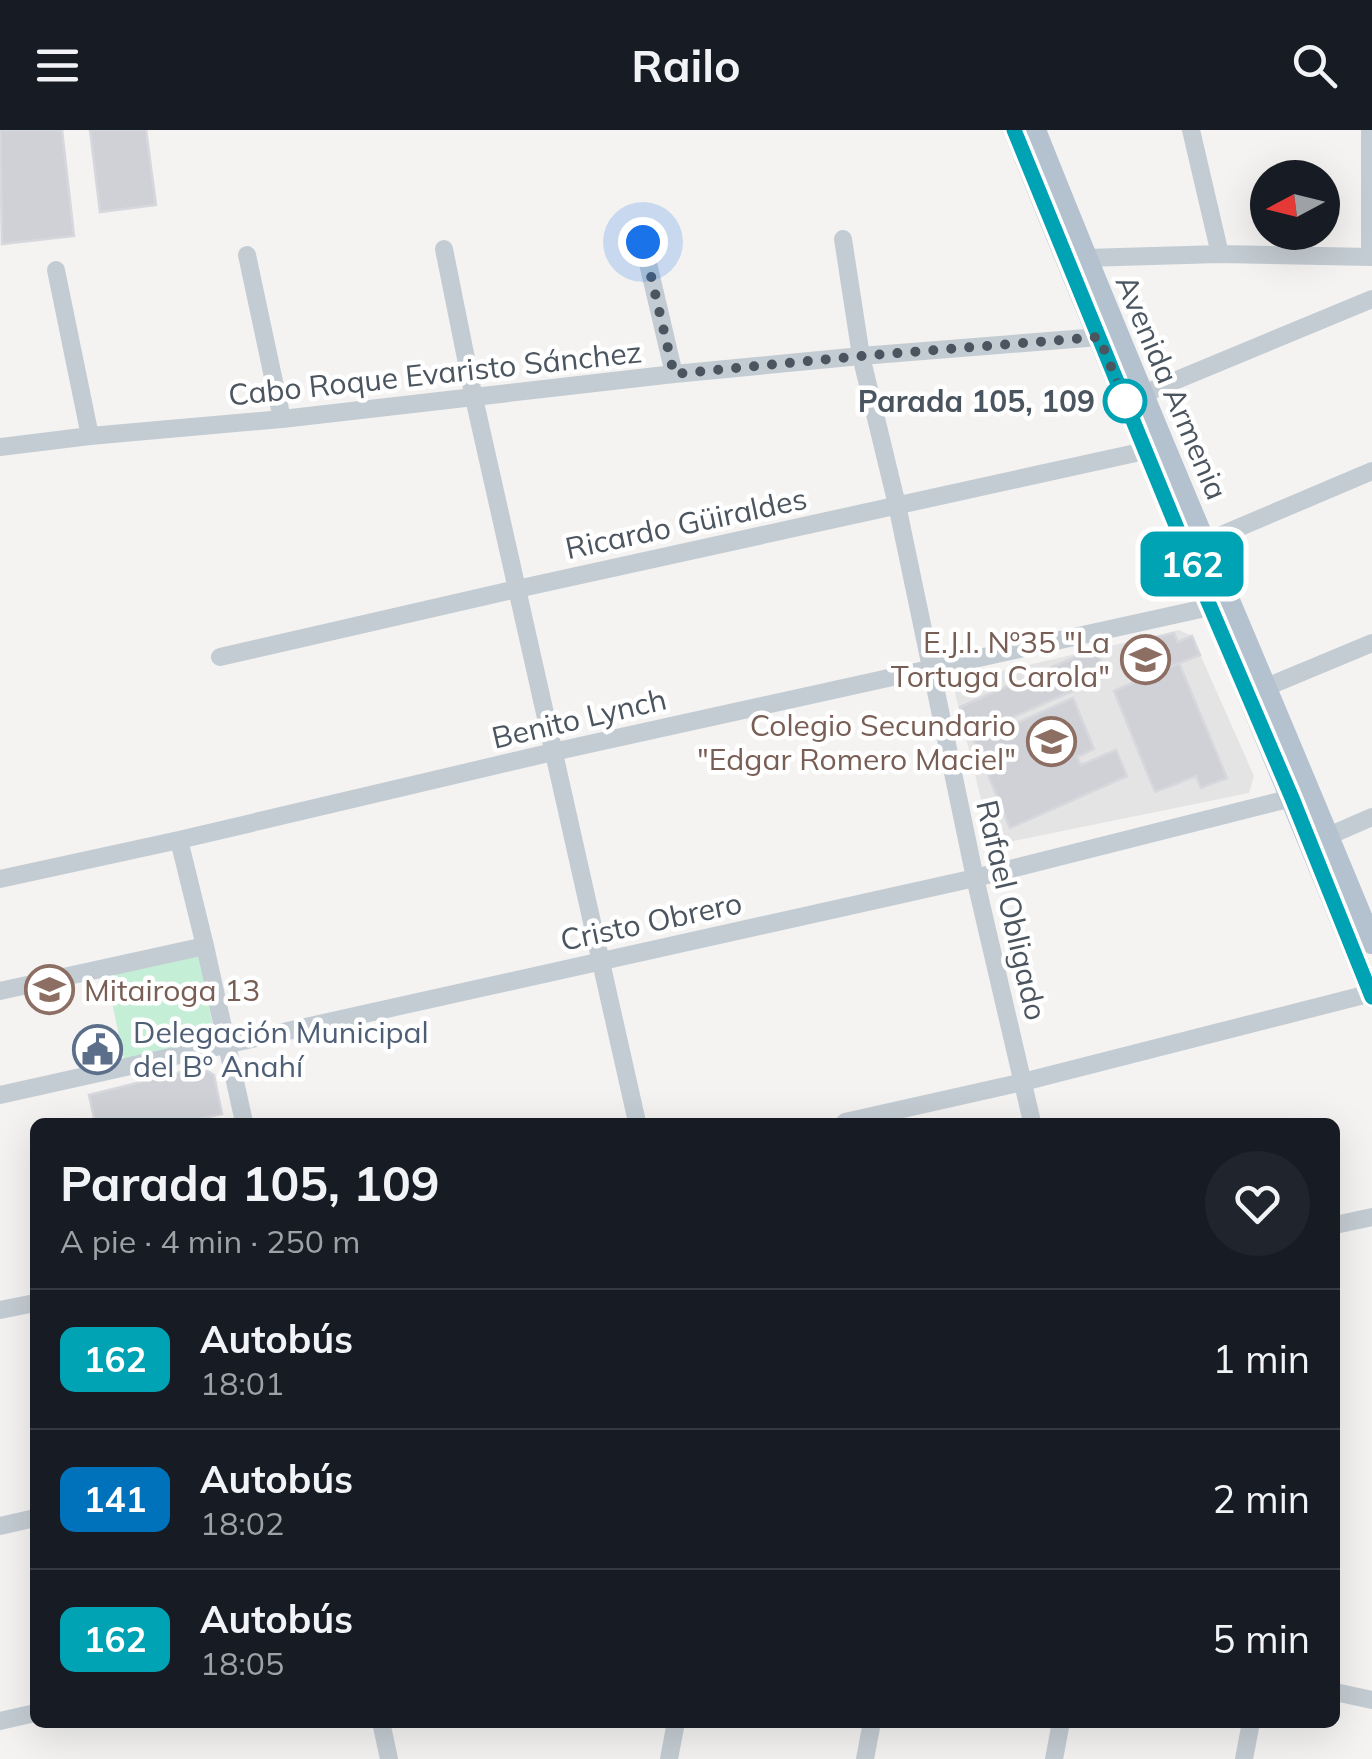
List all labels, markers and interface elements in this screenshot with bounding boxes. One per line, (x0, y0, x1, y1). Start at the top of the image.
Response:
text: Railo (631, 37, 741, 93)
icon: menu (30, 38, 85, 93)
icon: search (1287, 38, 1342, 93)
north arrow (1250, 160, 1340, 250)
map controls (1250, 160, 1340, 250)
your location (618, 217, 668, 267)
street label: Avenida Armenia (1108, 269, 1236, 505)
street label: Cabo Roque Evaristo Sánchez (226, 332, 644, 414)
marker: Parada 105, 109 (1104, 380, 1146, 422)
place label: Parada 105, 109 (858, 382, 1095, 420)
street label: Ricardo Güiraldes (562, 479, 810, 567)
line badge: 162 (1134, 532, 1250, 596)
text: 162 (1160, 542, 1224, 586)
place label: E.J.I. Nº35 "La Tortuga Carola" (891, 623, 1110, 695)
school or university icon: E.J.I. Nº35 "La Tortuga Carola" (1119, 633, 1171, 685)
street label: Benito Lynch (488, 679, 670, 757)
place label: Colegio Secundario "Edgar Romero Maciel" (697, 706, 1016, 778)
school or university icon: Colegio Secundario "Edgar Romero Maciel" (1025, 716, 1077, 768)
street label: Rafael Obligado (968, 796, 1056, 1024)
street label: Cristo Obrero (557, 883, 745, 959)
school or university icon: Mitairoga 13 (23, 964, 75, 1016)
place label: Mitairoga 13 (84, 971, 260, 1009)
place label: Delegación Municipal del Bº Anahí (133, 1013, 429, 1085)
public building icon: Delegación Municipal del Bº Anahí (72, 1023, 124, 1075)
button: heart (1205, 1151, 1310, 1256)
text: Parada 105, 109 (60, 1153, 440, 1213)
text: A pie · 4 min · 250 m (60, 1221, 360, 1261)
text: Autobús (200, 1315, 353, 1363)
text: 1 min (1213, 1335, 1310, 1383)
text: 162 (83, 1337, 147, 1381)
text: 18:01 (200, 1363, 284, 1403)
text: Autobús (200, 1455, 353, 1503)
text: 2 min (1213, 1475, 1310, 1523)
text: 141 (83, 1477, 147, 1521)
text: 18:02 (200, 1503, 284, 1543)
text: Autobús (200, 1595, 353, 1643)
text: 5 min (1213, 1615, 1310, 1663)
text: 162 (83, 1617, 147, 1661)
text: 18:05 (200, 1643, 284, 1683)

